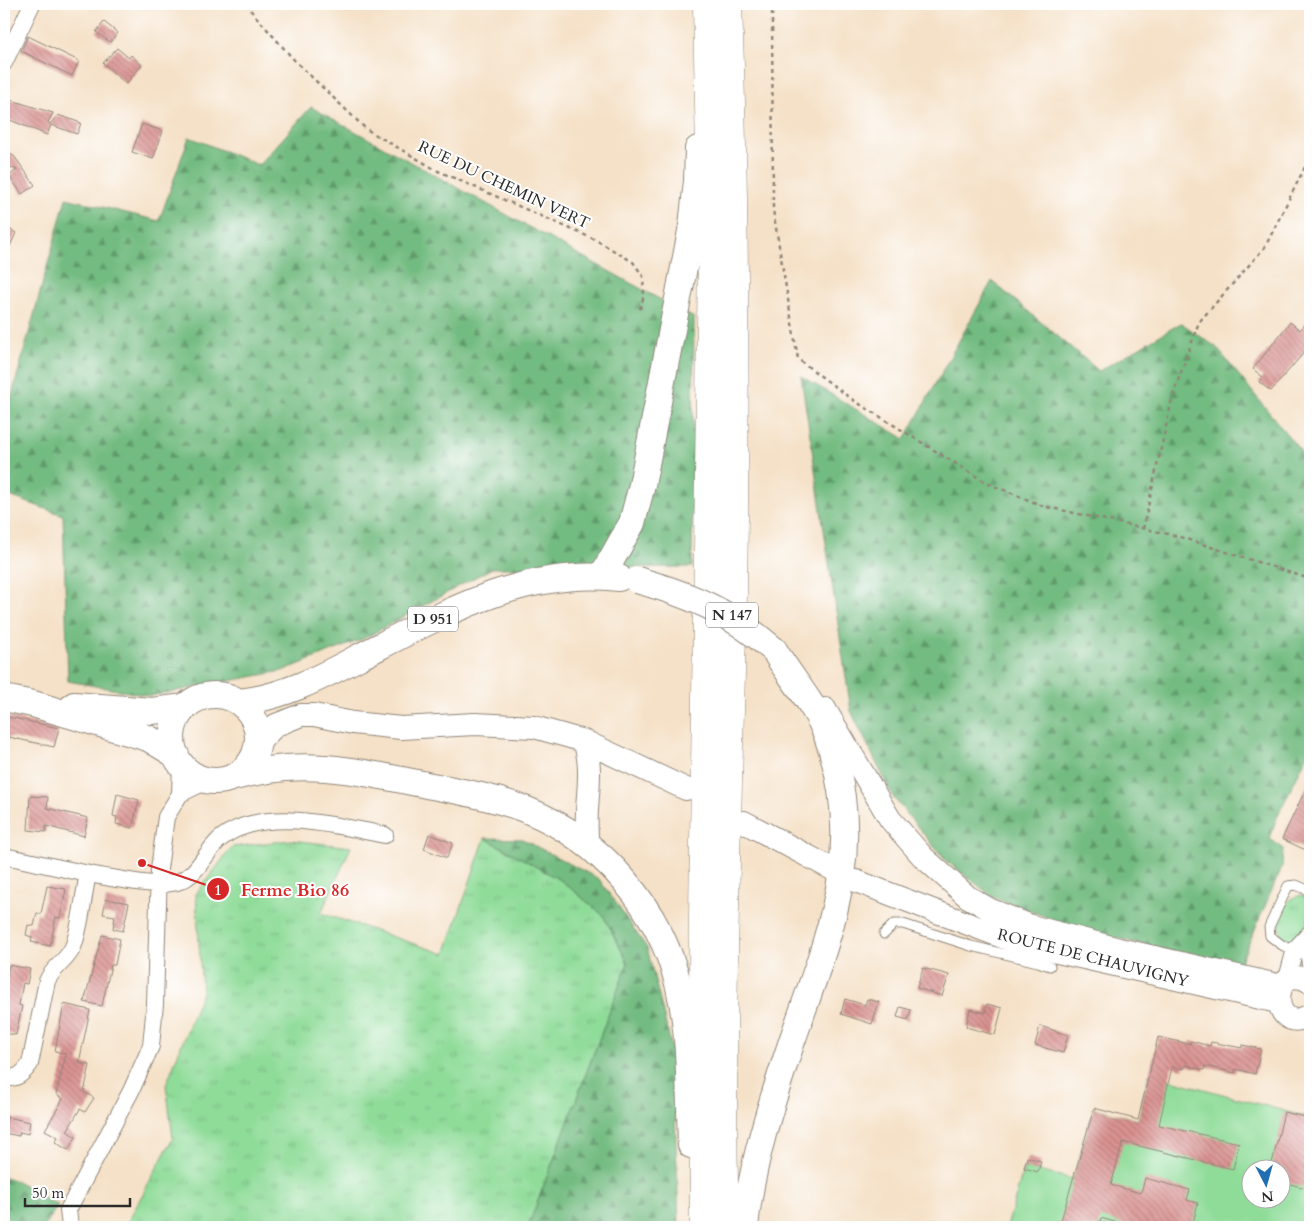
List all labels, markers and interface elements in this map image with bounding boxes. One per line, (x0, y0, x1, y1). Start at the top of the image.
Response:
street label: RUE DU CHEMIN VERT (415, 135, 594, 235)
road number: N 147 (706, 602, 758, 628)
road number: D 951 (408, 606, 458, 632)
callout: Ferme Bio 86 (206, 873, 359, 906)
text: Ferme Bio 86 (241, 878, 349, 903)
text: 1 (214, 880, 222, 900)
street label: ROUTE DE CHAUVIGNY (995, 924, 1191, 992)
north arrow (1242, 1158, 1292, 1208)
scale bar (25, 1176, 130, 1208)
text: 50 m (32, 1183, 64, 1203)
text: N (1260, 1186, 1274, 1207)

